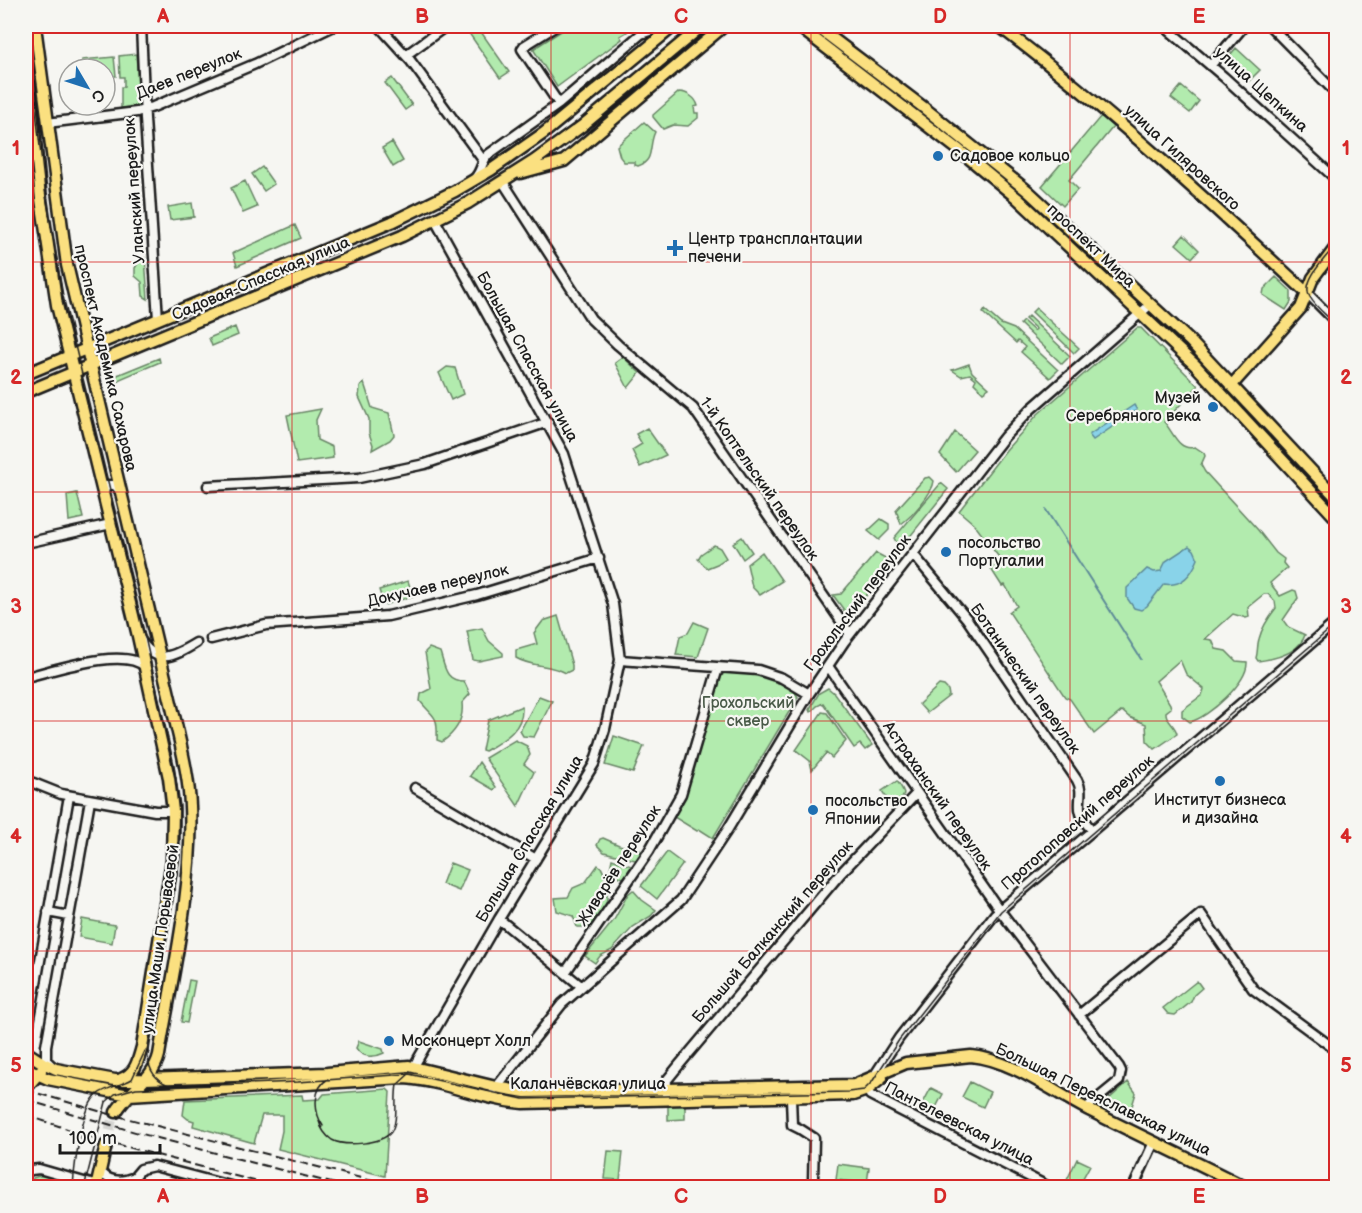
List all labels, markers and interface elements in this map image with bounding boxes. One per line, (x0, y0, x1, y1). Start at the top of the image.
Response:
text: A (156, 5, 170, 29)
text: B (415, 5, 429, 29)
text: C (674, 5, 688, 29)
text: D (933, 5, 947, 29)
text: E (1193, 5, 1206, 29)
street label: улица Щепкина (1211, 43, 1312, 137)
street label: Даев переулок (134, 44, 245, 104)
north arrow (57, 57, 117, 117)
text: С (87, 85, 108, 106)
street label: улица Гиляровского (1120, 101, 1244, 215)
street label: Уланский переулок (120, 117, 150, 265)
text: 1 (12, 137, 20, 161)
text: 1 (1342, 137, 1350, 161)
place label: Садовое кольцо (950, 147, 1070, 166)
marker: Садовое кольцо (931, 149, 945, 163)
street label: проспект Мира (1043, 200, 1139, 292)
place label: Центр трансплантации печени (688, 230, 863, 267)
street label: Садовая-Спасская улица (169, 233, 353, 325)
marker: Центр трансплантации печени (666, 239, 684, 257)
street label: проспект Академика Сахарова (70, 243, 141, 474)
street label: Большая Спасская улица (472, 269, 582, 446)
text: 2 (10, 366, 22, 390)
text: 2 (1340, 366, 1352, 390)
place label: Музей Серебряного века (1066, 389, 1202, 426)
street label: 1-й Коптельский переулок (695, 394, 823, 565)
marker: Музей Серебряного века (1206, 400, 1220, 414)
street label: Грохольский переулок (800, 530, 916, 675)
place label: посольство Португалии (958, 534, 1044, 571)
marker: посольство Португалии (939, 545, 953, 559)
street label: Докучаев переулок (366, 560, 511, 611)
text: 3 (10, 595, 22, 619)
text: 3 (1340, 595, 1352, 619)
street label: Ботанический переулок (966, 600, 1084, 758)
park label: Грохольский сквер (702, 694, 794, 731)
street label: Астраханский переулок (878, 717, 996, 874)
street label: Большая Спасская улица (472, 751, 588, 926)
street label: Протопоповский переулок (998, 751, 1159, 895)
marker: Институт бизнеса и дизайна (1213, 774, 1227, 788)
place label: Институт бизнеса и дизайна (1154, 791, 1287, 828)
place label: посольство Японии (825, 792, 908, 829)
street label: Живарёв переулок (573, 801, 666, 930)
marker: посольство Японии (806, 803, 820, 817)
text: 4 (10, 825, 22, 849)
text: 4 (1340, 825, 1352, 849)
street label: Большой Балканский переулок (689, 837, 858, 1027)
street label: улица Маши Порываевой (138, 843, 184, 1035)
place label: Москонцерт Холл (401, 1032, 531, 1051)
marker: Москонцерт Холл (382, 1034, 396, 1048)
street label: Большая Переяславская улица (992, 1040, 1214, 1161)
text: 5 (10, 1054, 22, 1078)
text: 5 (1340, 1054, 1352, 1078)
street label: Каланчёвская улица (510, 1075, 666, 1094)
street label: Пантелеевская улица (881, 1078, 1037, 1170)
scale bar (60, 1117, 160, 1155)
text: 100 m (69, 1128, 117, 1149)
text: A (156, 1185, 170, 1209)
text: B (415, 1185, 429, 1209)
text: C (674, 1185, 688, 1209)
text: D (933, 1185, 947, 1209)
text: E (1193, 1185, 1206, 1209)

